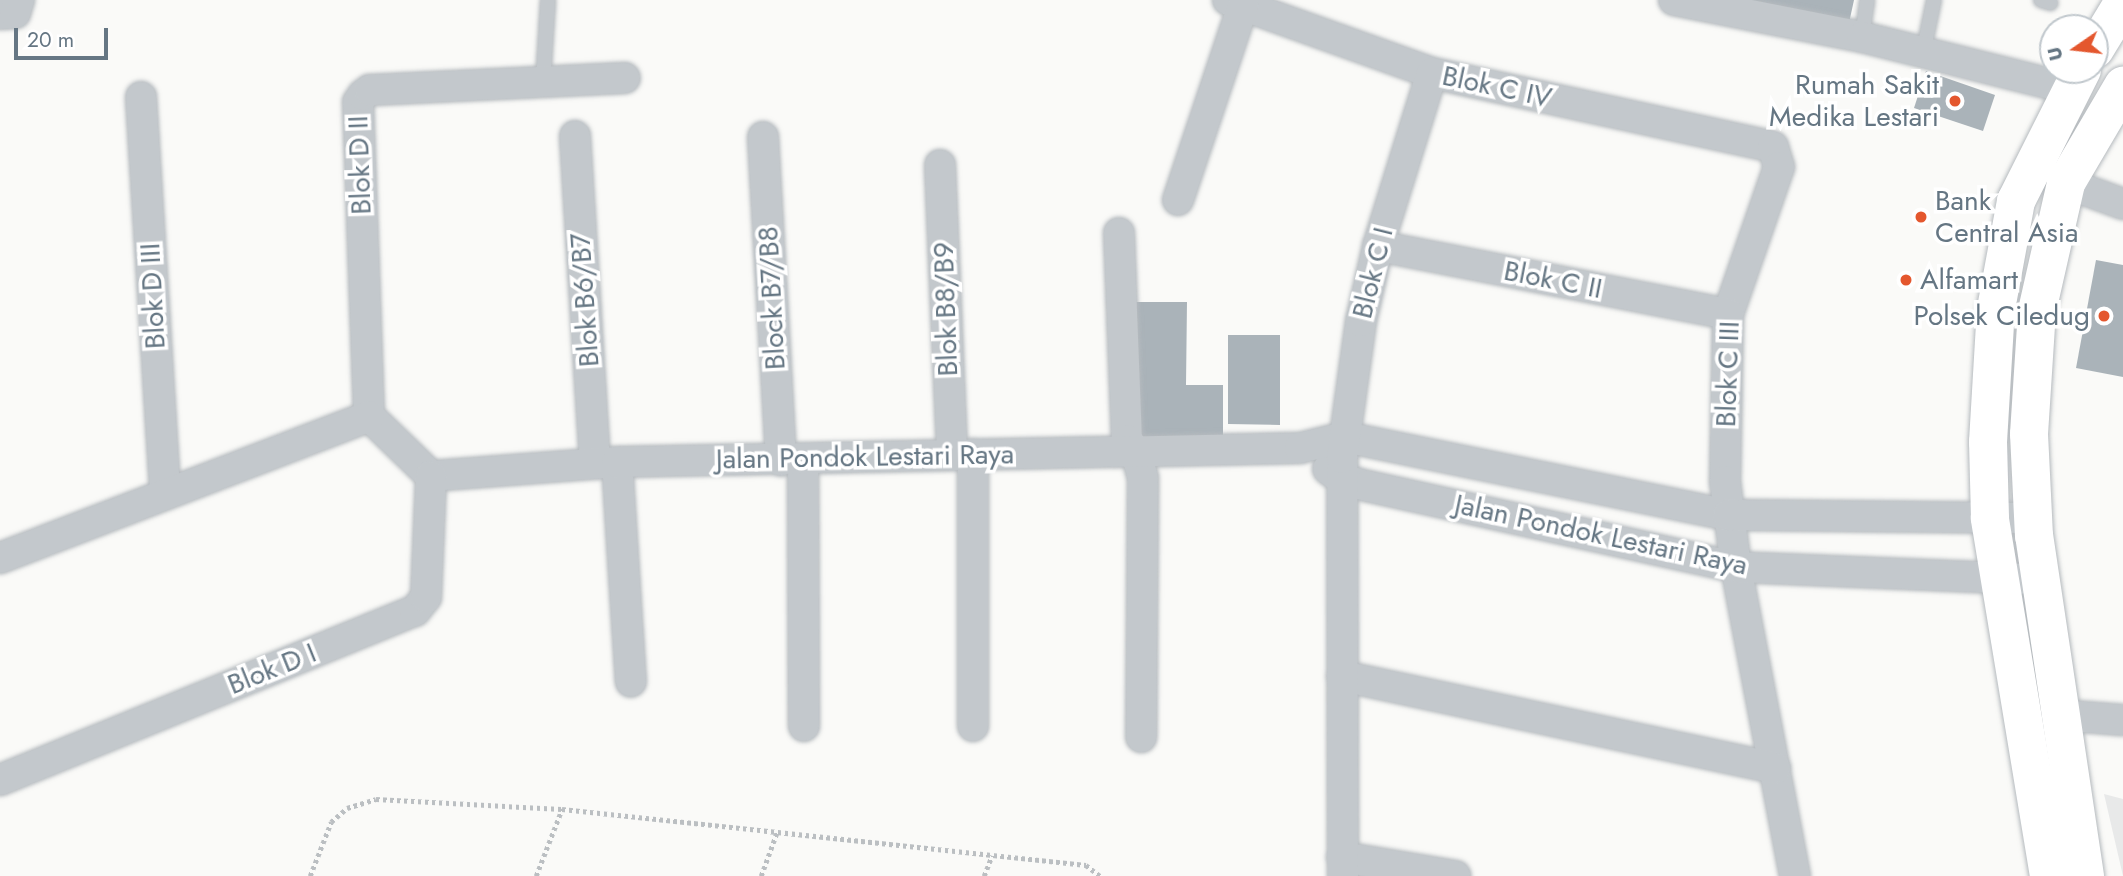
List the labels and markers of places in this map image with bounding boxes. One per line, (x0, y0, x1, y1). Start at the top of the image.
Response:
place label: Rumah Sakit Medika Lestari (1769, 68, 1939, 134)
marker: Rumah Sakit Medika Lestari (1945, 91, 1965, 111)
place label: Bank Central Asia (1935, 184, 2078, 250)
marker: Bank Central Asia (1913, 209, 1929, 225)
place label: Alfamart (1920, 263, 2018, 297)
marker: Alfamart (1898, 272, 1914, 288)
place label: Polsek Ciledug (1913, 299, 2090, 333)
marker: Polsek Ciledug (2096, 308, 2112, 324)

